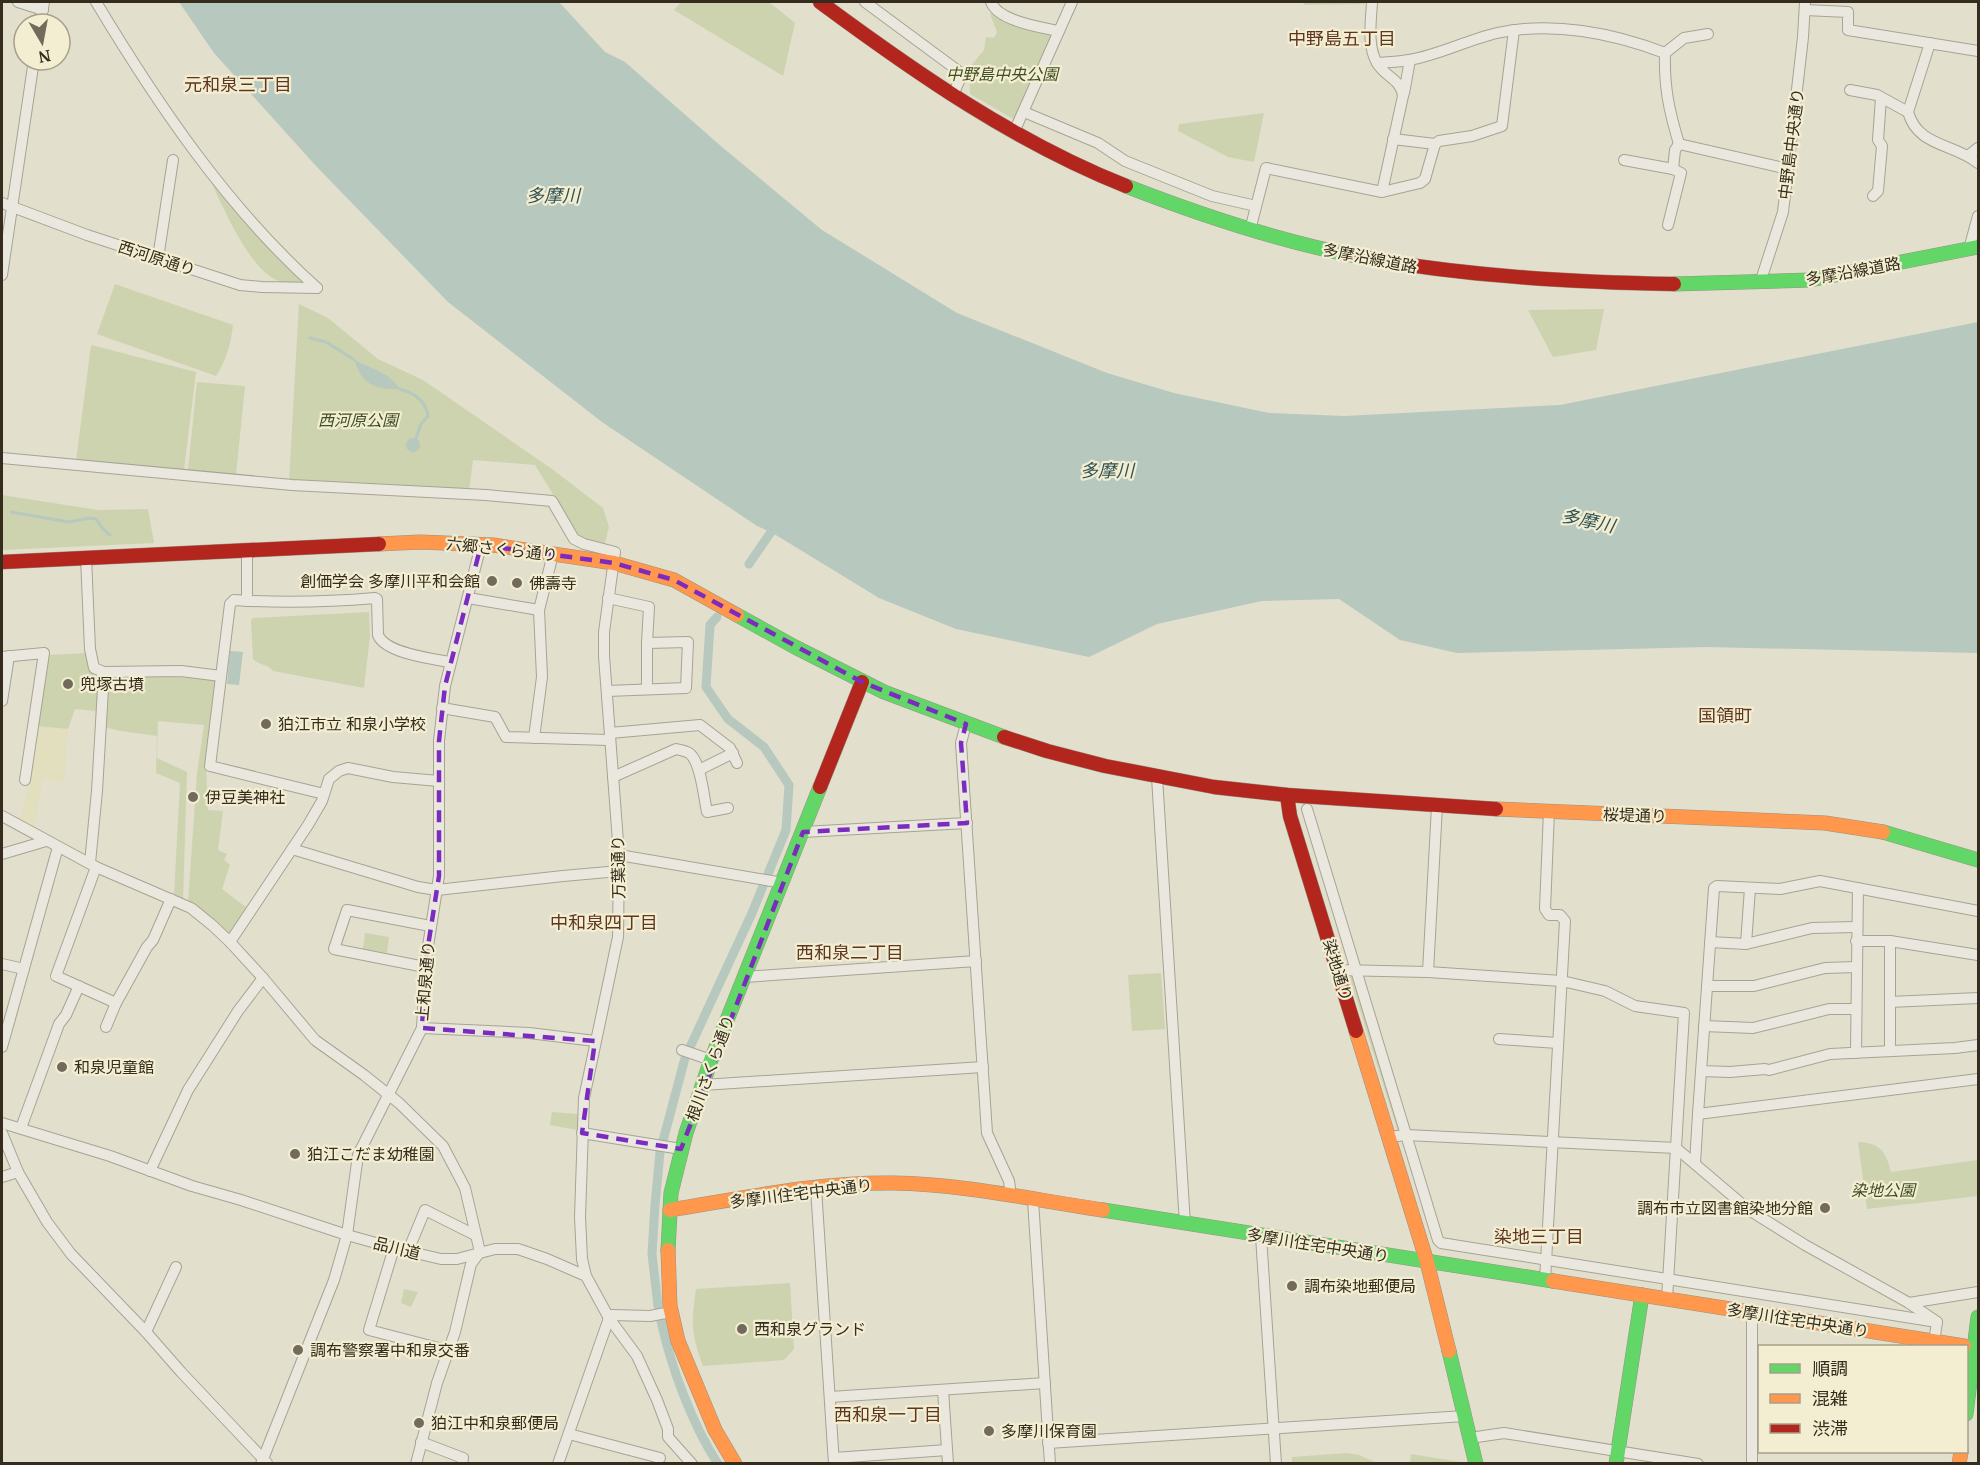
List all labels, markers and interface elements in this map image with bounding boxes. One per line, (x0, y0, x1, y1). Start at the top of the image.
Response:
north arrow (12, 12, 72, 72)
district label: 中野島五丁目 (1288, 26, 1396, 50)
text: N (37, 45, 52, 69)
park label: 中野島中央公園 (946, 63, 1060, 85)
district label: 元和泉三丁目 (184, 72, 292, 96)
street label: 中野島中央通り (1773, 87, 1809, 201)
water label: 多摩川 (526, 183, 582, 207)
street label: 西河原通り (116, 235, 198, 281)
street label: 多摩沿線道路 (1321, 238, 1419, 278)
street label: 多摩沿線道路 (1804, 252, 1902, 290)
park label: 西河原公園 (318, 409, 400, 431)
water label: 多摩川 (1080, 458, 1136, 482)
water label: 多摩川 (1559, 503, 1619, 538)
street label: 六郷さくら通り (445, 532, 559, 566)
place label: 創価学会 多摩川平和会館 (300, 570, 480, 592)
place label: 佛壽寺 (529, 572, 577, 594)
marker: 創価学会 多摩川平和会館 (485, 574, 499, 588)
marker: 佛壽寺 (510, 576, 524, 590)
place label: 兜塚古墳 (80, 673, 144, 695)
marker: 兜塚古墳 (61, 677, 75, 691)
district label: 国領町 (1698, 703, 1752, 727)
place label: 狛江市立 和泉小学校 (278, 713, 426, 735)
marker: 狛江市立 和泉小学校 (259, 717, 273, 731)
place label: 伊豆美神社 (205, 786, 285, 808)
marker: 伊豆美神社 (186, 790, 200, 804)
street label: 桜堤通り (1603, 803, 1667, 827)
street label: 万葉通り (606, 835, 630, 899)
district label: 中和泉四丁目 (550, 910, 658, 934)
street label: 染地通り (1318, 936, 1358, 1004)
street label: 上和泉通り (411, 940, 439, 1022)
district label: 西和泉二丁目 (796, 940, 904, 964)
street label: 根川さくら通り (681, 1012, 739, 1124)
place label: 和泉児童館 (74, 1056, 154, 1078)
marker: 和泉児童館 (55, 1060, 69, 1074)
place label: 狛江こだま幼稚園 (307, 1143, 435, 1165)
marker: 狛江こだま幼稚園 (288, 1147, 302, 1161)
street label: 多摩川住宅中央通り (728, 1173, 874, 1213)
park label: 染地公園 (1851, 1179, 1917, 1201)
place label: 調布市立図書館染地分館 (1637, 1197, 1813, 1219)
marker: 調布市立図書館染地分館 (1818, 1201, 1832, 1215)
street label: 多摩川住宅中央通り (1245, 1223, 1391, 1267)
district label: 染地三丁目 (1494, 1224, 1584, 1248)
street label: 品川道 (371, 1232, 423, 1264)
place label: 調布染地郵便局 (1304, 1275, 1416, 1297)
marker: 調布染地郵便局 (1285, 1279, 1299, 1293)
street label: 多摩川住宅中央通り (1725, 1298, 1871, 1342)
place label: 西和泉グランド (754, 1318, 866, 1340)
marker: 西和泉グランド (735, 1322, 749, 1336)
place label: 調布警察署中和泉交番 (310, 1339, 470, 1361)
marker: 調布警察署中和泉交番 (291, 1343, 305, 1357)
legend (1758, 1345, 1968, 1453)
text: 順調 (1812, 1356, 1848, 1380)
text: 混雑 (1812, 1386, 1848, 1410)
district label: 西和泉一丁目 (834, 1402, 942, 1426)
place label: 狛江中和泉郵便局 (431, 1412, 559, 1434)
marker: 狛江中和泉郵便局 (412, 1416, 426, 1430)
text: 渋滞 (1812, 1416, 1848, 1440)
place label: 多摩川保育園 (1001, 1420, 1097, 1442)
marker: 多摩川保育園 (982, 1424, 996, 1438)

